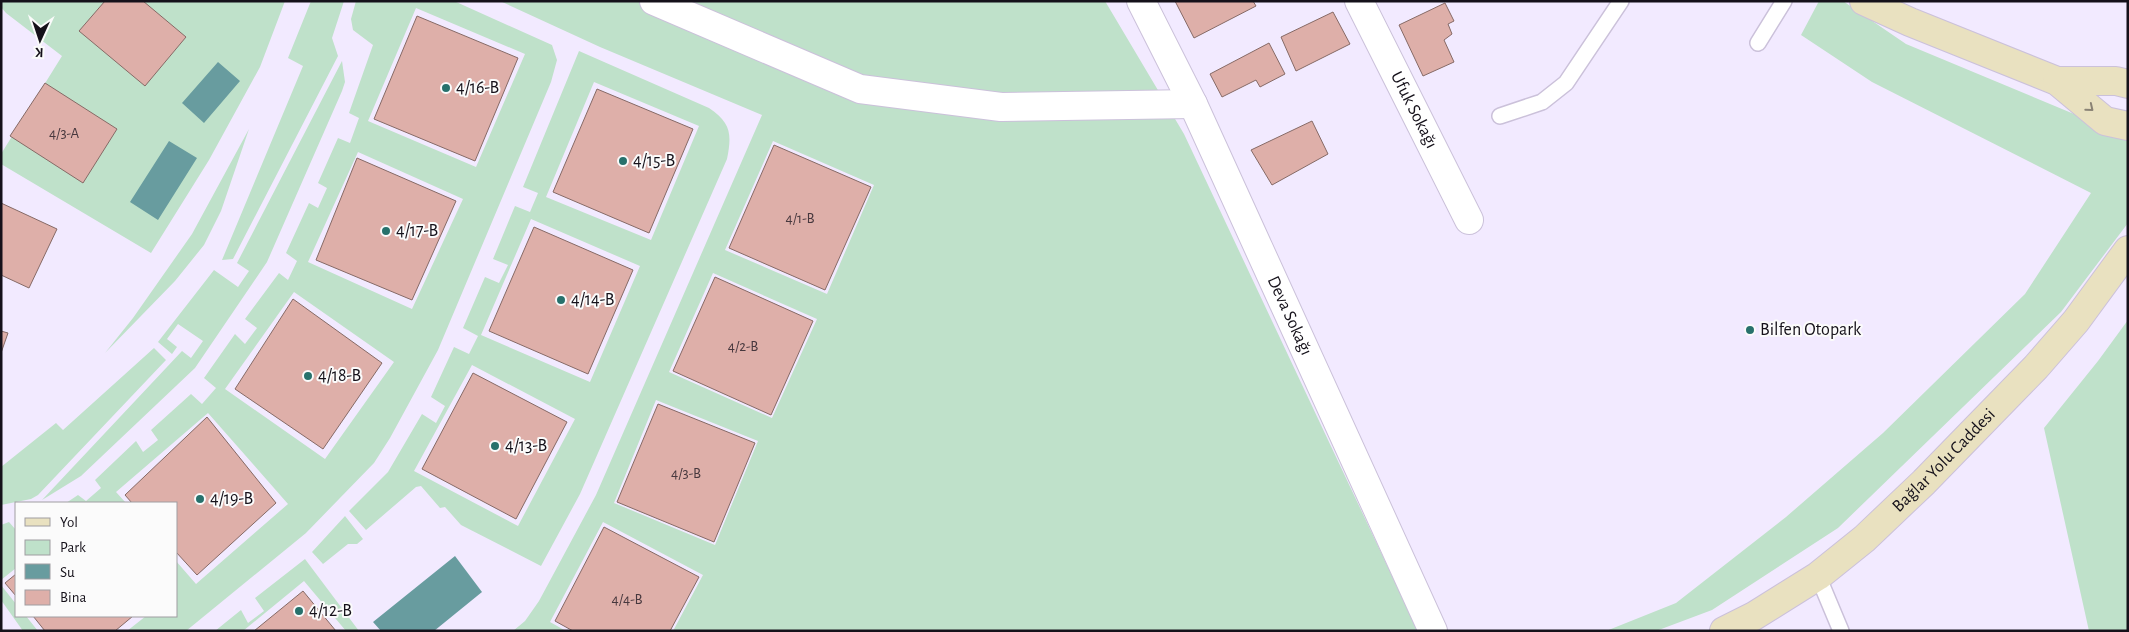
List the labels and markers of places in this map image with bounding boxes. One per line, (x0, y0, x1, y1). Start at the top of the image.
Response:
place label: 4/16-B (456, 79, 499, 97)
marker: 4/16-B (440, 82, 452, 94)
place label: 4/15-B (633, 152, 675, 170)
marker: 4/15-B (617, 155, 629, 167)
place label: 4/17-B (396, 222, 438, 240)
marker: 4/17-B (380, 225, 392, 237)
place label: 4/14-B (571, 291, 614, 309)
marker: 4/14-B (555, 294, 567, 306)
place label: Bilfen Otopark (1760, 321, 1862, 339)
marker: Bilfen Otopark (1744, 324, 1756, 336)
place label: 4/18-B (318, 367, 361, 385)
marker: 4/18-B (302, 370, 314, 382)
place label: 4/13-B (505, 437, 547, 455)
marker: 4/13-B (489, 440, 501, 452)
place label: 4/19-B (210, 490, 253, 508)
marker: 4/19-B (194, 493, 206, 505)
place label: 4/12-B (309, 602, 352, 620)
marker: 4/12-B (293, 605, 305, 617)

